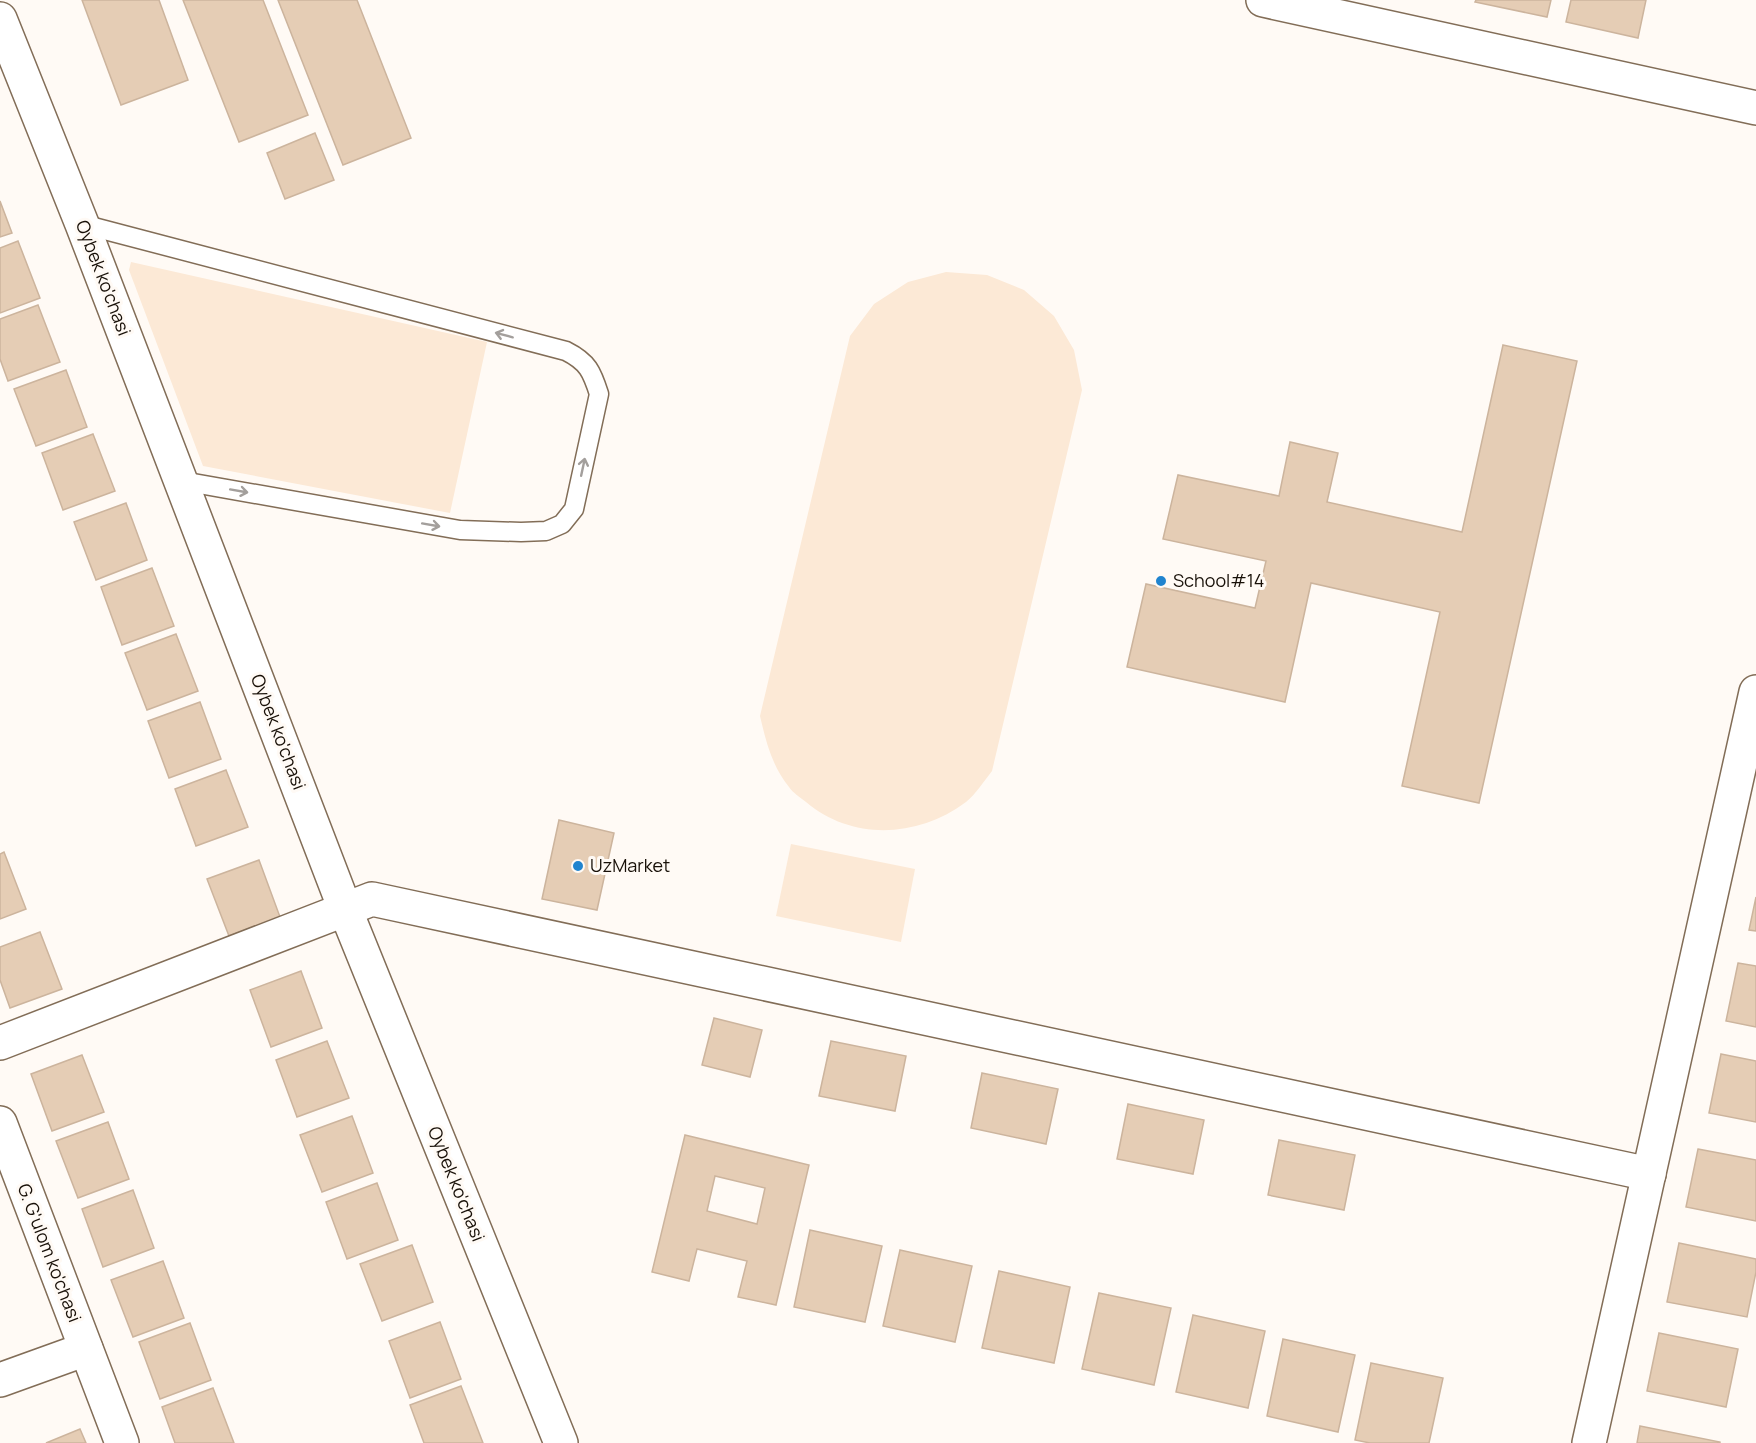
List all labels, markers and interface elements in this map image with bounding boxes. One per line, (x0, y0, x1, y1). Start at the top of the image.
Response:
street label: Oybek ko'chasi (71, 216, 137, 339)
one-way arrow (495, 329, 514, 340)
one-way arrow (578, 458, 589, 477)
one-way arrow (229, 486, 249, 497)
one-way arrow (421, 520, 441, 531)
place label: School#14 (1173, 568, 1264, 592)
marker: School#14 (1154, 574, 1168, 588)
street label: Oybek ko'chasi (246, 670, 312, 793)
place label: UzMarket (590, 853, 670, 877)
marker: UzMarket (571, 859, 585, 873)
street label: Oybek ko'chasi (423, 1123, 491, 1245)
street label: G. G'ulom ko'chasi (12, 1180, 87, 1325)

